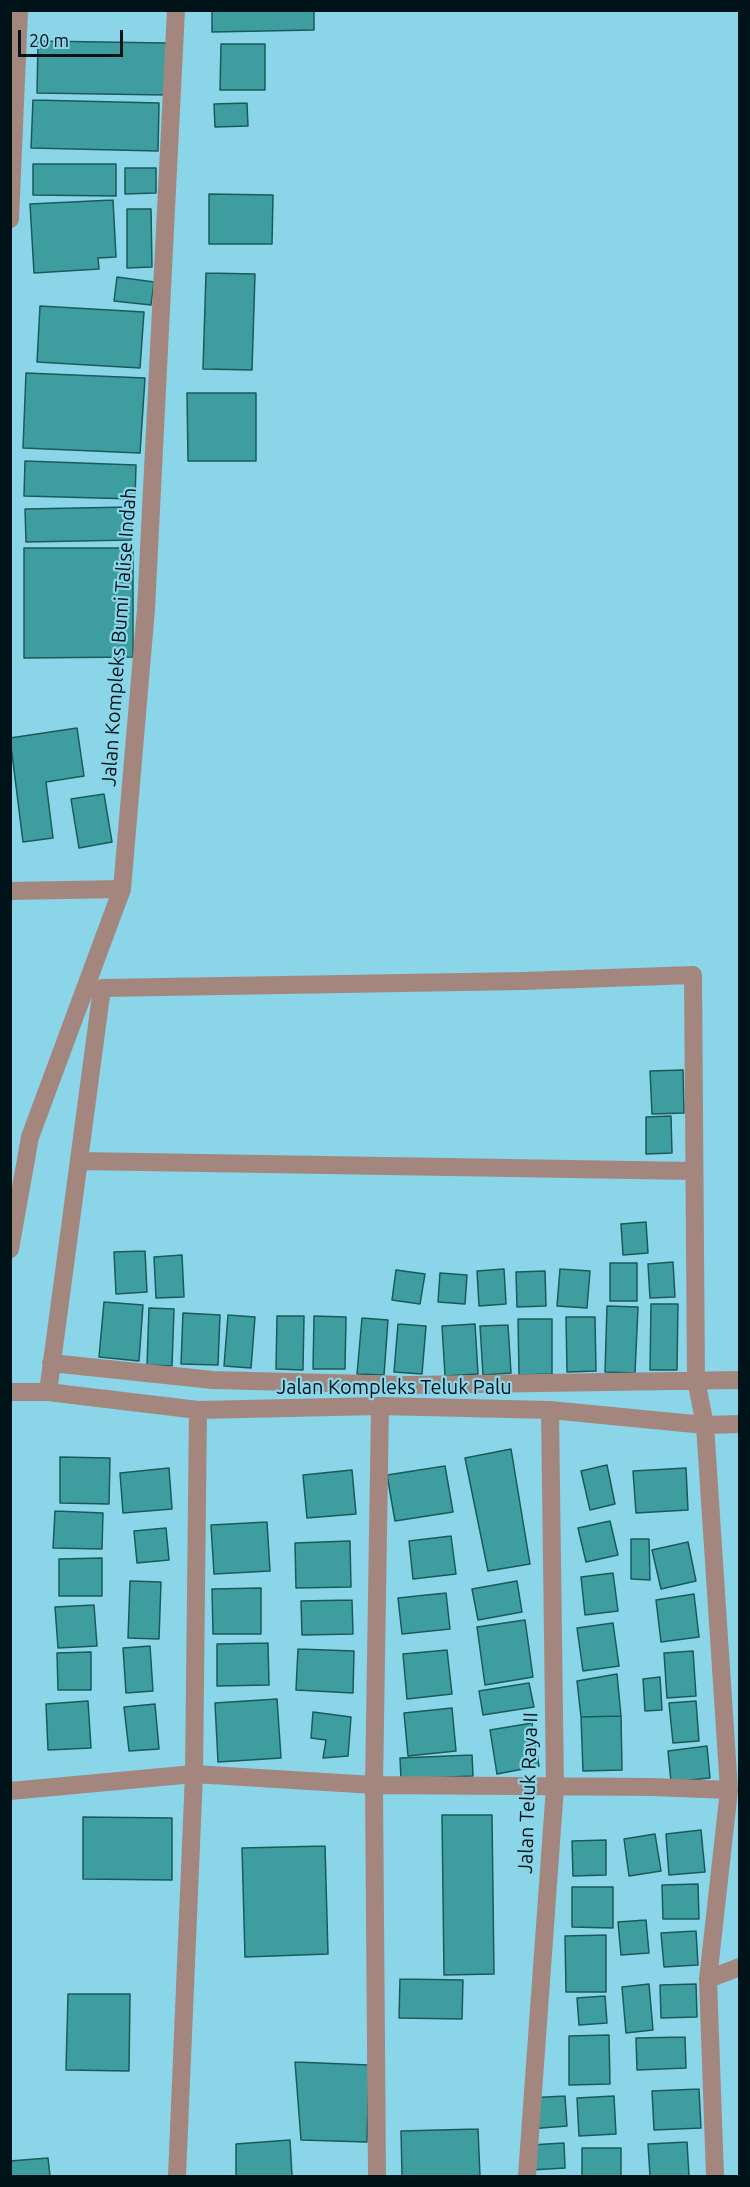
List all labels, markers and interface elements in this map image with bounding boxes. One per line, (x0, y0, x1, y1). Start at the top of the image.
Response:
scale bar (21, 18, 126, 56)
text: 20 m (29, 30, 69, 50)
street label: Jalan Kompleks Bumi Talise Indah (97, 487, 141, 787)
street label: Jalan Kompleks Teluk Palu (276, 1375, 512, 1399)
street label: Jalan Teluk Raya II (513, 1712, 543, 1874)

